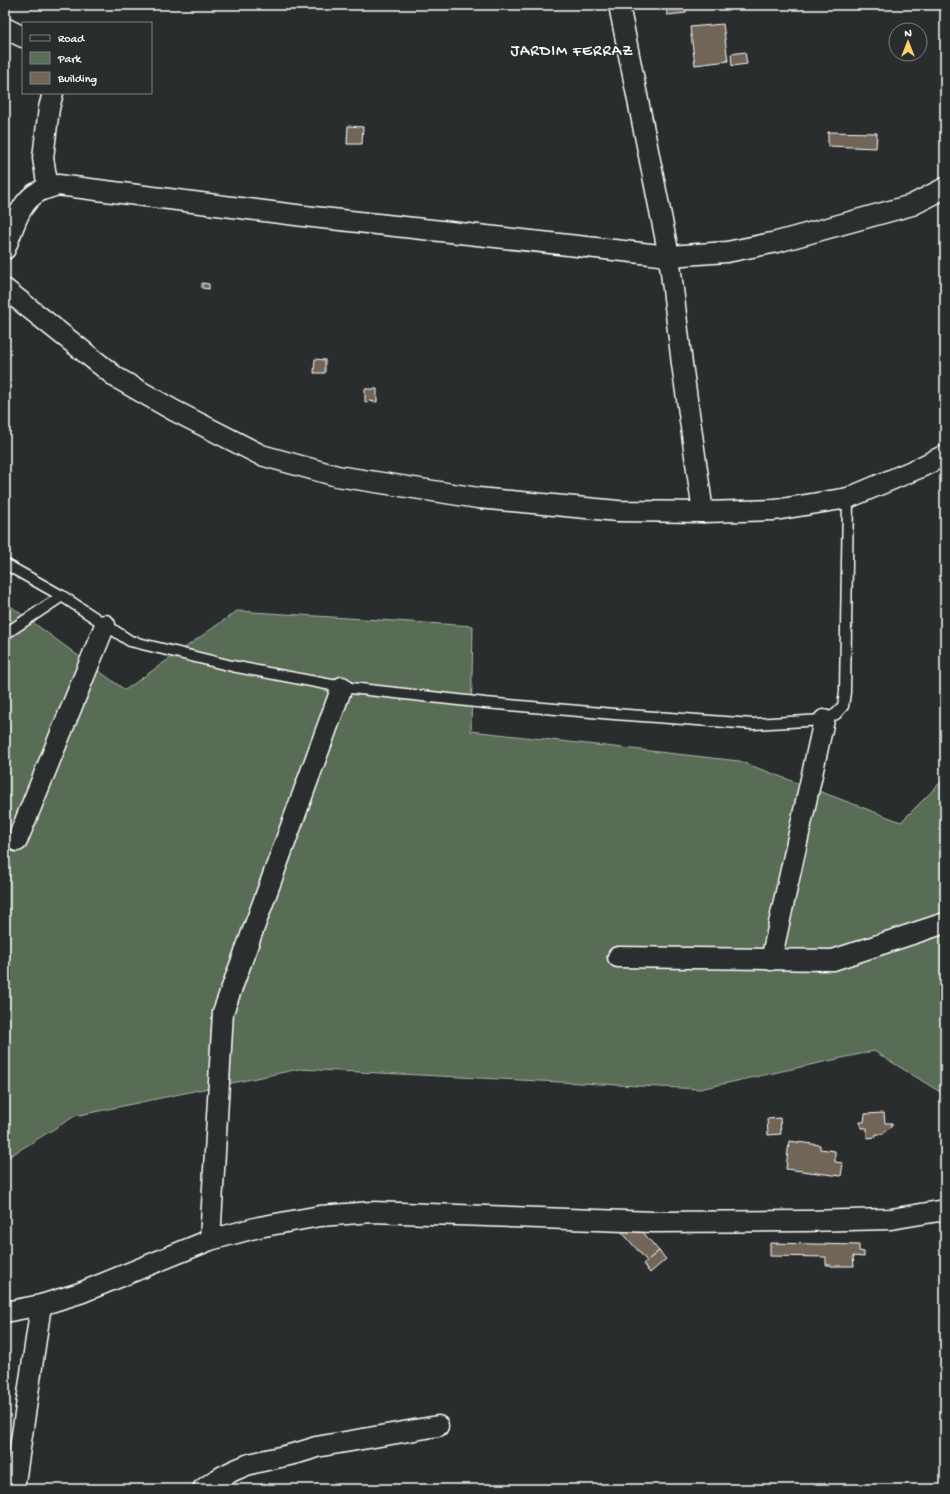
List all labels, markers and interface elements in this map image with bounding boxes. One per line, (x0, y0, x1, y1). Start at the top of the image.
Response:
legend (22, 22, 152, 94)
north arrow (888, 22, 928, 62)
text: N (904, 28, 912, 40)
text: Road (58, 33, 85, 47)
district label: JARDIM FERRAZ (510, 43, 634, 62)
text: Park (57, 53, 83, 67)
text: Building (57, 73, 97, 87)

